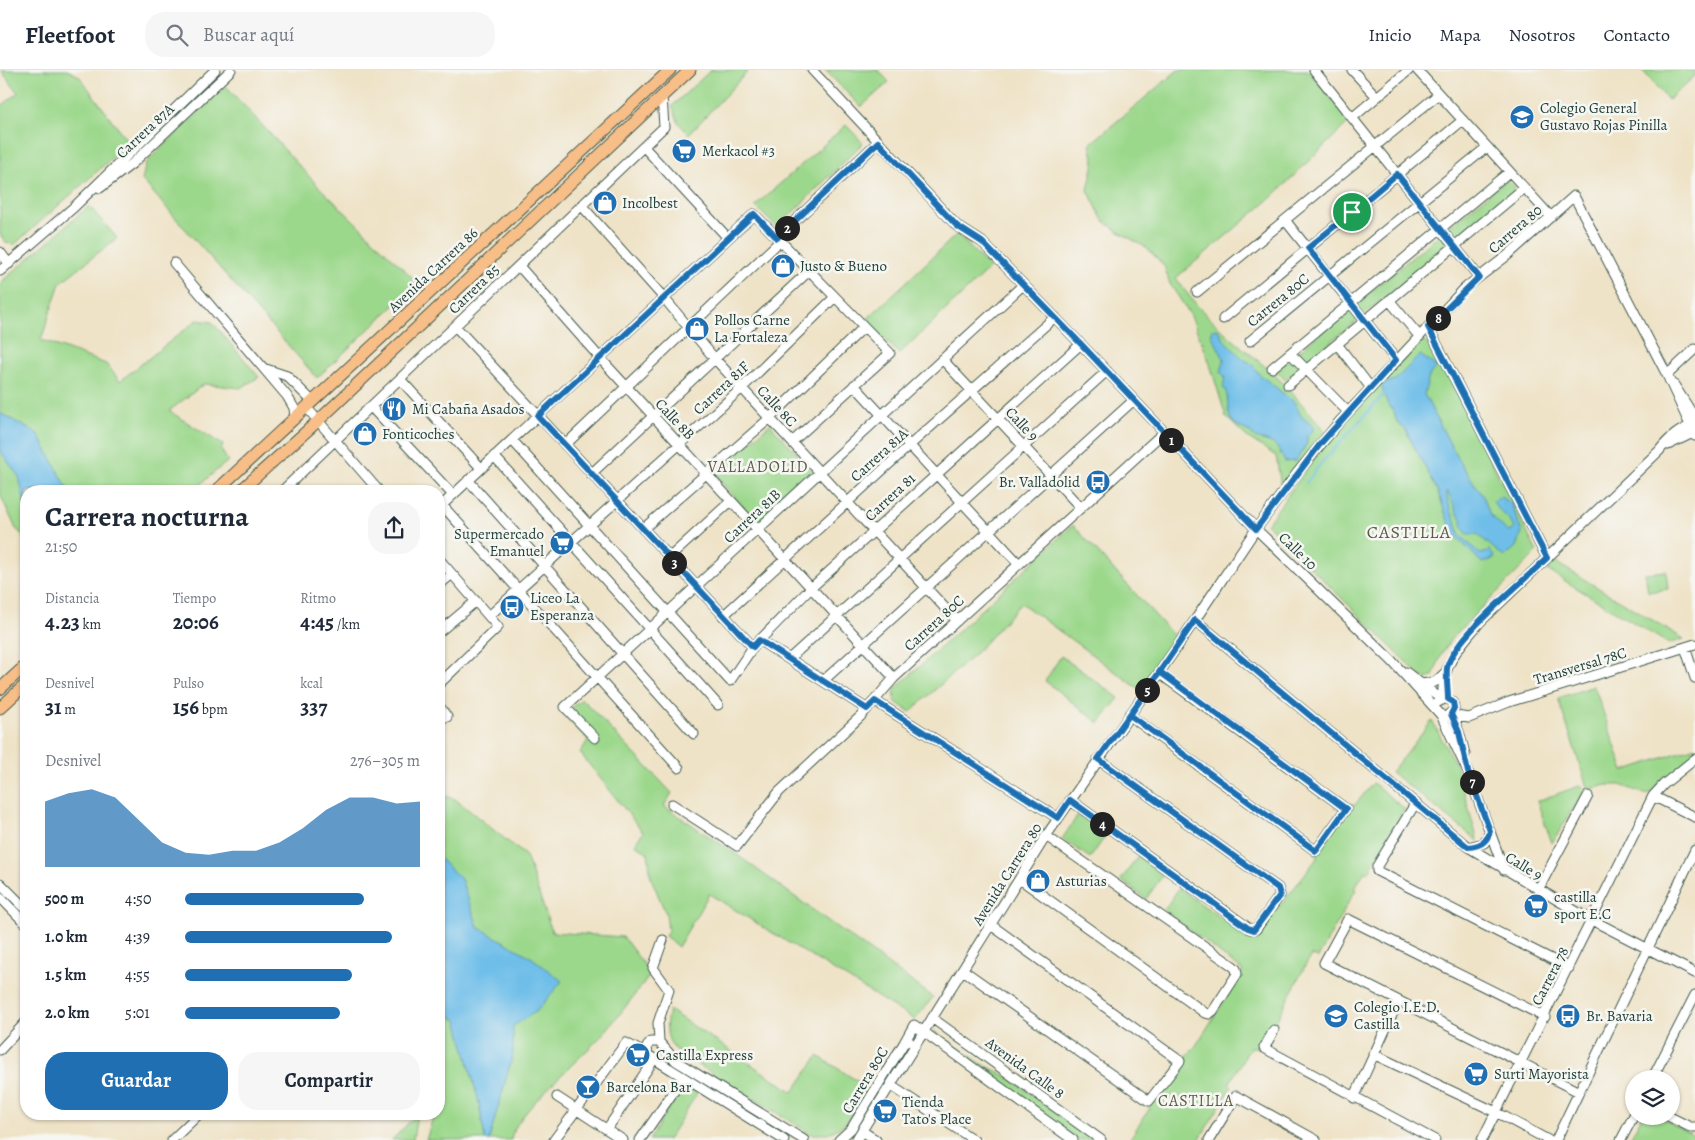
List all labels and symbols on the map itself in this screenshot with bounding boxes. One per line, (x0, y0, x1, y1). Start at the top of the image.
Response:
place label: Colegio General Gustavo Rojas Pinilla (1540, 98, 1667, 135)
street label: Carrera 87A (112, 99, 178, 163)
school or university icon: Colegio General Gustavo Rojas Pinilla (1509, 104, 1535, 130)
supermarket icon: Merkacol #3 (671, 138, 697, 164)
place label: Merkacol #3 (702, 141, 775, 161)
shop icon: Incolbest (592, 190, 618, 216)
pin (1331, 191, 1373, 233)
place label: Incolbest (622, 193, 678, 213)
street label: Carrera 80 (1484, 200, 1546, 258)
pin: 2 (774, 216, 800, 240)
street label: Avenida Carrera 86 (383, 223, 482, 318)
shop icon: Justo & Bueno (770, 253, 796, 279)
place label: Justo & Bueno (800, 256, 887, 276)
street label: Carrera 85 (444, 260, 504, 318)
street label: Carrera 80C (1243, 269, 1313, 331)
pin: 8 (1426, 306, 1450, 330)
place label: Pollos Carne La Fortaleza (714, 310, 790, 347)
shop icon: Pollos Carne La Fortaleza (684, 316, 710, 342)
street label: Carrera 81F (689, 357, 754, 419)
street label: Calle 8C (753, 381, 801, 431)
street label: Calle 8B (651, 394, 699, 444)
restaurant icon: Mi Cabaña Asados (381, 396, 407, 422)
place label: Mi Cabaña Asados (412, 399, 524, 419)
street label: Calle 9 (1001, 402, 1043, 446)
shop icon: Fonticoches (352, 421, 378, 447)
place label: Fonticoches (382, 424, 455, 444)
street label: Carrera 81A (846, 424, 912, 486)
pin: 1 (1158, 428, 1184, 452)
district label: VALLADOLID (706, 456, 809, 478)
street label: Carrera 81 (860, 468, 920, 526)
bus stop icon: Br. Valladolid (1085, 469, 1111, 495)
place label: Br. Valladolid (999, 472, 1081, 492)
street label: Carrera 81B (719, 484, 785, 548)
district label: CASTILLA (1367, 520, 1451, 544)
place label: Supermercado Emanuel (454, 524, 544, 561)
street label: Calle 10 (1274, 528, 1322, 574)
supermarket icon: Supermercado Emanuel (549, 530, 575, 556)
pin: 3 (662, 550, 686, 576)
place label: Liceo La Esperanza (530, 588, 594, 625)
street label: Carrera 80C (900, 591, 968, 655)
bus stop icon: Liceo La Esperanza (499, 594, 525, 620)
street label: Transversal 78C (1531, 642, 1629, 690)
pin: 5 (1134, 678, 1160, 702)
pin: 7 (1460, 770, 1484, 794)
pin: 4 (1090, 812, 1114, 836)
street label: Avenida Carrera 80 (967, 819, 1047, 930)
street label: Calle 9 (1502, 847, 1547, 885)
shop icon: Asturias (1025, 868, 1051, 894)
place label: Asturias (1055, 871, 1107, 891)
place label: castilla sport E.C (1554, 887, 1611, 924)
supermarket icon: castilla sport E.C (1523, 893, 1549, 919)
street label: Carrera 78 (1527, 943, 1573, 1009)
place label: Colegio I.E.D. Castilla (1354, 997, 1440, 1034)
school or university icon: Colegio I.E.D. Castilla (1323, 1003, 1349, 1029)
bus stop icon: Br. Bavaria (1555, 1003, 1581, 1029)
place label: Br. Bavaria (1586, 1006, 1653, 1026)
street label: Avenida Calle 8 (981, 1032, 1068, 1103)
supermarket icon: Castilla Express (625, 1042, 651, 1068)
street label: Carrera 80C (837, 1043, 893, 1117)
place label: Castilla Express (656, 1045, 753, 1065)
supermarket icon: Surti Mayorista (1463, 1061, 1489, 1087)
place label: Surti Mayorista (1494, 1064, 1589, 1084)
bar icon: Barcelona Bar (575, 1074, 601, 1100)
place label: Barcelona Bar (606, 1077, 692, 1097)
district label: CASTILLA (1158, 1090, 1234, 1112)
place label: Tienda Tato's Place (902, 1092, 972, 1129)
supermarket icon: Tienda Tato's Place (872, 1098, 898, 1124)

